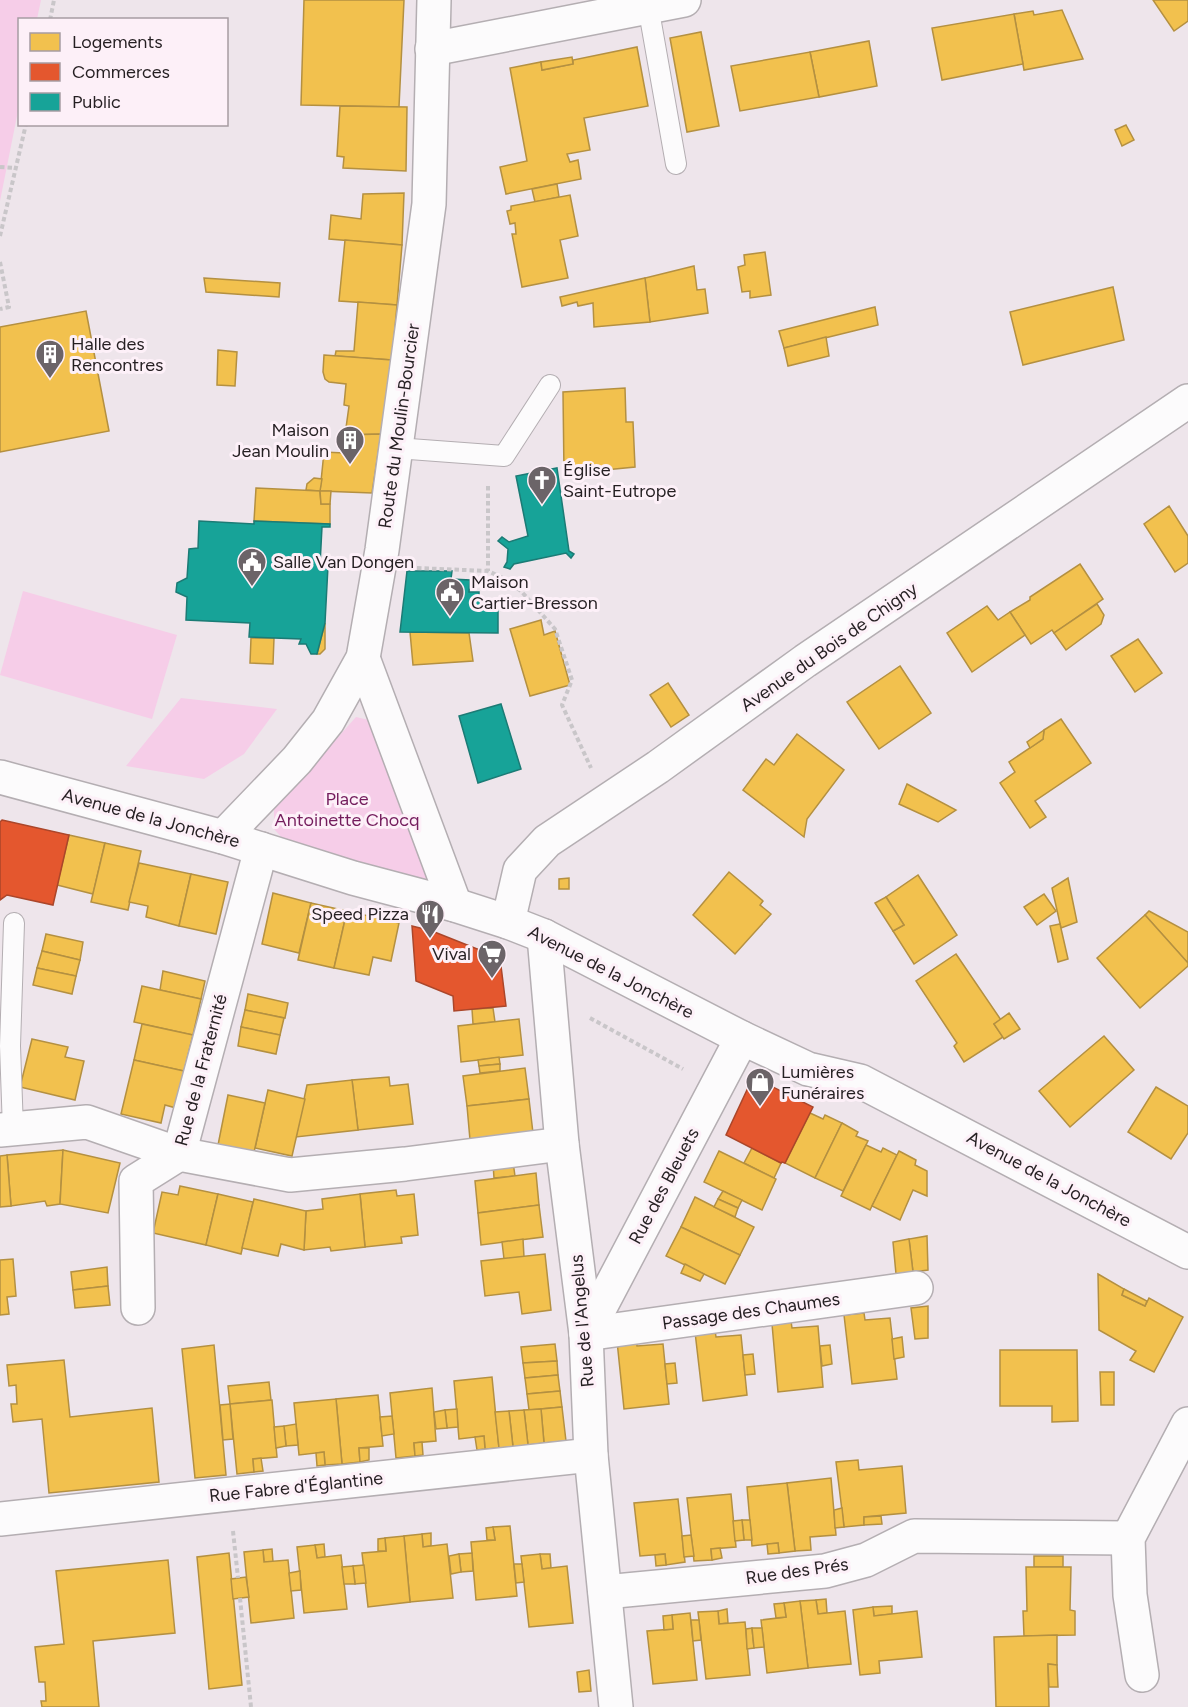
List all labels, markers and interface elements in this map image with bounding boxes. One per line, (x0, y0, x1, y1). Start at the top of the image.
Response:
legend (18, 18, 228, 126)
text: Logements (72, 31, 163, 53)
text: Commerces (72, 61, 170, 83)
text: Public (72, 91, 121, 113)
street label: Route du Moulin-Bourcier (374, 322, 424, 530)
place label: Halle des Rencontres (71, 333, 163, 376)
building icon: Halle des Rencontres (34, 338, 66, 380)
place label: Maison Jean Moulin (232, 419, 329, 462)
building icon: Maison Jean Moulin (334, 424, 366, 466)
place label: Église Saint-Eutrope (563, 459, 676, 502)
church icon: Église Saint-Eutrope (526, 464, 558, 506)
public building icon: Salle Van Dongen (236, 546, 268, 588)
place label: Salle Van Dongen (273, 551, 414, 573)
place label: Maison Cartier-Bresson (471, 571, 598, 614)
public building icon: Maison Cartier-Bresson (434, 576, 466, 618)
street label: Avenue du Bois de Chigny (736, 577, 922, 716)
street label: Avenue de la Jonchère (60, 784, 242, 852)
park label: Place Antoinette Chocq (275, 788, 419, 831)
restaurant icon: Speed Pizza (414, 898, 446, 940)
place label: Speed Pizza (311, 903, 409, 925)
street label: Avenue de la Jonchère (524, 921, 698, 1023)
supermarket icon: Vival (476, 938, 508, 980)
place label: Vival (432, 943, 471, 965)
street label: Rue de la Fraternité (170, 992, 232, 1148)
place label: Lumières Funéraires (781, 1061, 864, 1104)
shop icon: Lumières Funéraires (744, 1066, 776, 1108)
street label: Rue des Bleuets (624, 1124, 704, 1248)
street label: Avenue de la Jonchère (963, 1126, 1135, 1232)
street label: Rue de l'Angelus (565, 1254, 599, 1388)
street label: Passage des Chaumes (661, 1288, 841, 1334)
street label: Rue Fabre d'Églantine (208, 1467, 384, 1507)
street label: Rue des Prés (744, 1553, 850, 1589)

